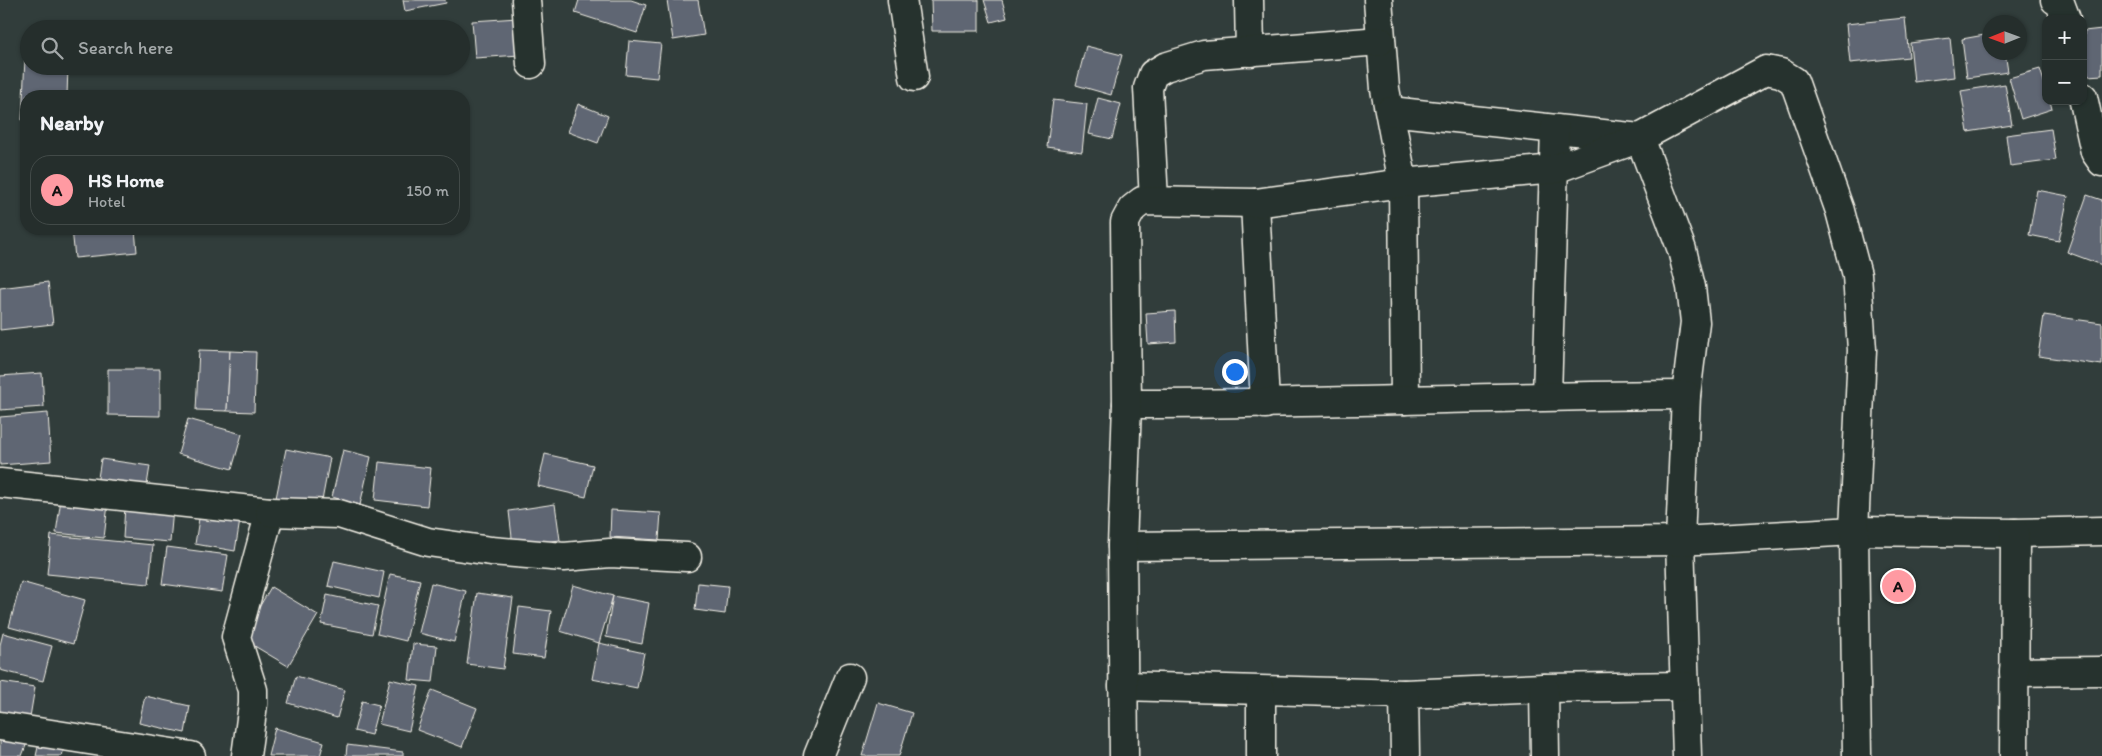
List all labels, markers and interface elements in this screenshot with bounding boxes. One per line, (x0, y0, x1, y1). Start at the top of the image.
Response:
north arrow (1982, 15, 2027, 60)
map controls (2042, 15, 2087, 105)
button: + (2042, 15, 2087, 60)
search box (20, 20, 470, 75)
icon: search (38, 34, 66, 62)
text: Search here (78, 36, 173, 59)
button: − (2042, 60, 2087, 105)
text: Nearby (40, 110, 104, 135)
text: HS Home (88, 169, 164, 192)
text: A (52, 181, 62, 200)
text: 150 m (406, 181, 449, 200)
text: Hotel (88, 192, 125, 211)
your location (1222, 359, 1248, 385)
pin: A (1882, 567, 1914, 605)

